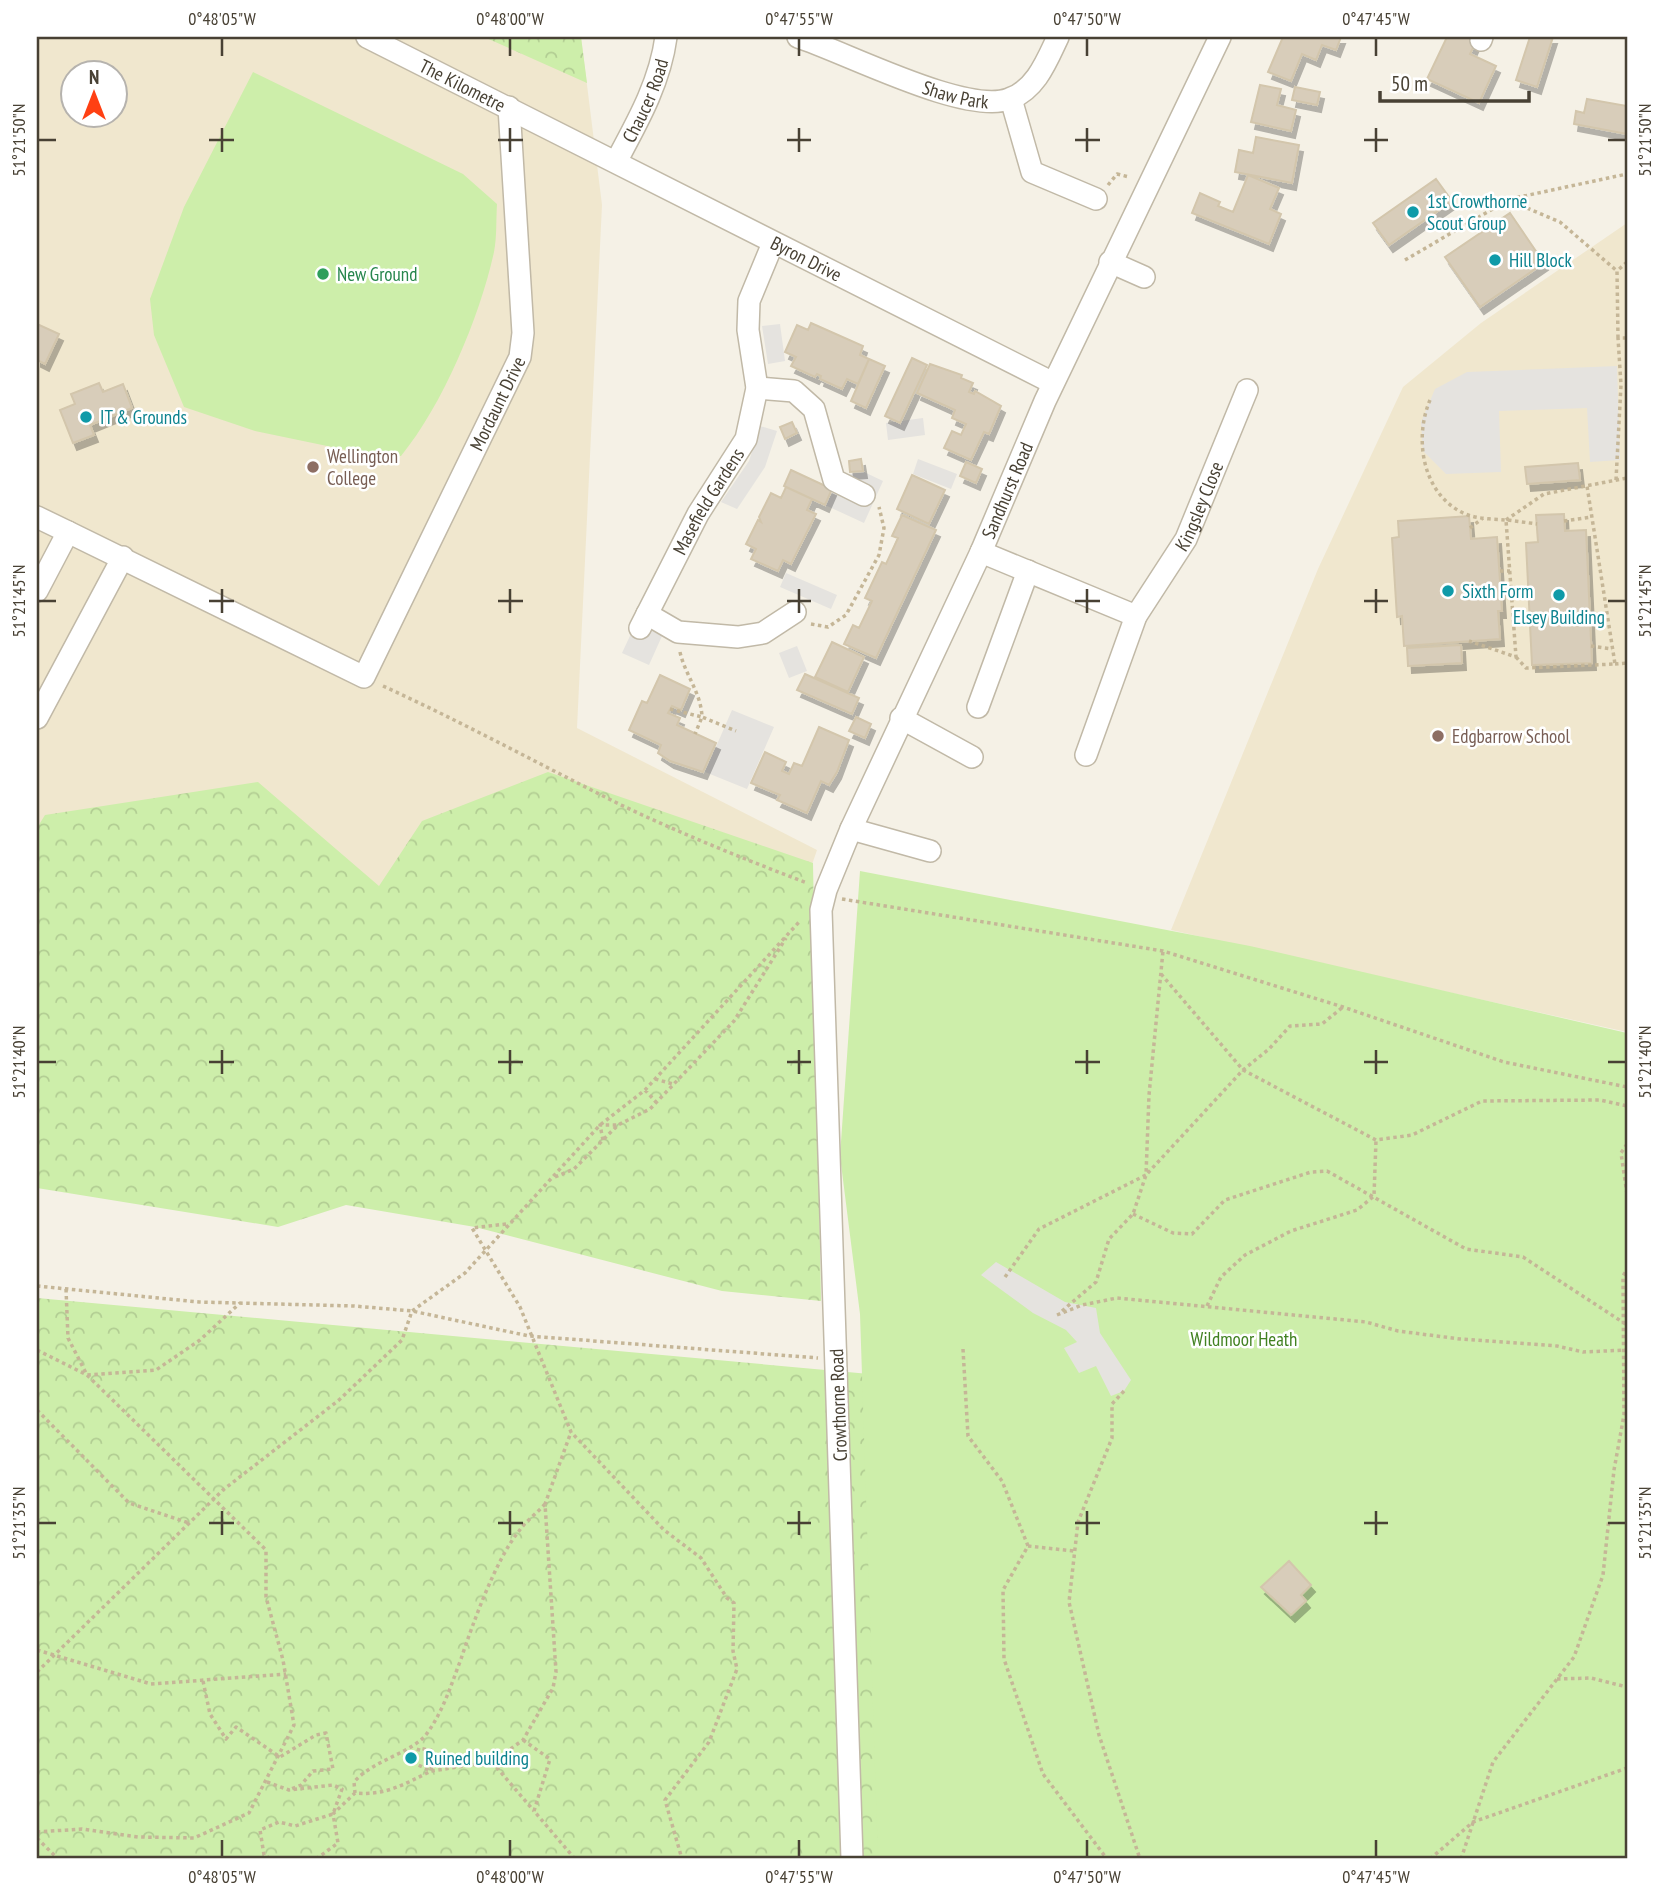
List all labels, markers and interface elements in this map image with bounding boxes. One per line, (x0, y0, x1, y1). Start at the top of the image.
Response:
text: 0°48'05"W (188, 7, 256, 30)
text: 0°48'00"W (476, 7, 544, 30)
text: 0°47'55"W (765, 7, 833, 30)
text: 0°47'50"W (1053, 7, 1121, 30)
text: 0°47'45"W (1342, 7, 1410, 30)
street label: The Kilometre (415, 53, 510, 117)
street label: Chaucer Road (617, 56, 673, 147)
north arrow (60, 60, 130, 130)
scale bar (1380, 60, 1529, 104)
text: N (89, 65, 99, 89)
text: 50 m (1391, 70, 1428, 97)
street label: Shaw Park (919, 75, 990, 114)
text: 51°21'50"N (7, 104, 30, 176)
text: 51°21'50"N (1633, 104, 1656, 176)
place label: 1st Crowthorne Scout Group (1427, 189, 1527, 235)
marker: 1st Crowthorne Scout Group (1405, 204, 1421, 220)
street label: Byron Drive (767, 231, 846, 287)
place label: Hill Block (1509, 248, 1573, 272)
marker: Hill Block (1487, 252, 1503, 268)
place label: New Ground (337, 262, 417, 286)
marker: New Ground (315, 266, 331, 282)
street label: Mordaunt Drive (464, 352, 531, 454)
place label: IT & Grounds (100, 405, 187, 429)
marker: IT & Grounds (78, 409, 94, 425)
street label: Sandhurst Road (976, 439, 1038, 542)
street label: Masefield Gardens (667, 443, 749, 559)
place label: Wellington College (327, 444, 398, 490)
street label: Kingsley Close (1169, 458, 1229, 556)
marker: Wellington College (305, 459, 321, 475)
text: 51°21'45"N (7, 565, 30, 637)
text: 51°21'45"N (1633, 565, 1656, 637)
place label: Sixth Form (1462, 579, 1533, 603)
marker: Sixth Form (1440, 583, 1456, 599)
marker: Elsey Building (1551, 587, 1567, 603)
place label: Elsey Building (1513, 605, 1605, 629)
place label: Edgbarrow School (1452, 724, 1570, 748)
marker: Edgbarrow School (1430, 728, 1446, 744)
text: 51°21'40"N (7, 1026, 30, 1098)
text: 51°21'40"N (1633, 1026, 1656, 1098)
park label: Wildmoor Heath (1191, 1327, 1297, 1351)
street label: Crowthorne Road (824, 1348, 852, 1462)
text: 51°21'35"N (7, 1487, 30, 1559)
text: 51°21'35"N (1633, 1487, 1656, 1559)
place label: Ruined building (425, 1746, 529, 1770)
marker: Ruined building (403, 1750, 419, 1766)
text: 0°48'05"W (188, 1865, 256, 1888)
text: 0°48'00"W (476, 1865, 544, 1888)
text: 0°47'55"W (765, 1865, 833, 1888)
text: 0°47'50"W (1053, 1865, 1121, 1888)
text: 0°47'45"W (1342, 1865, 1410, 1888)

